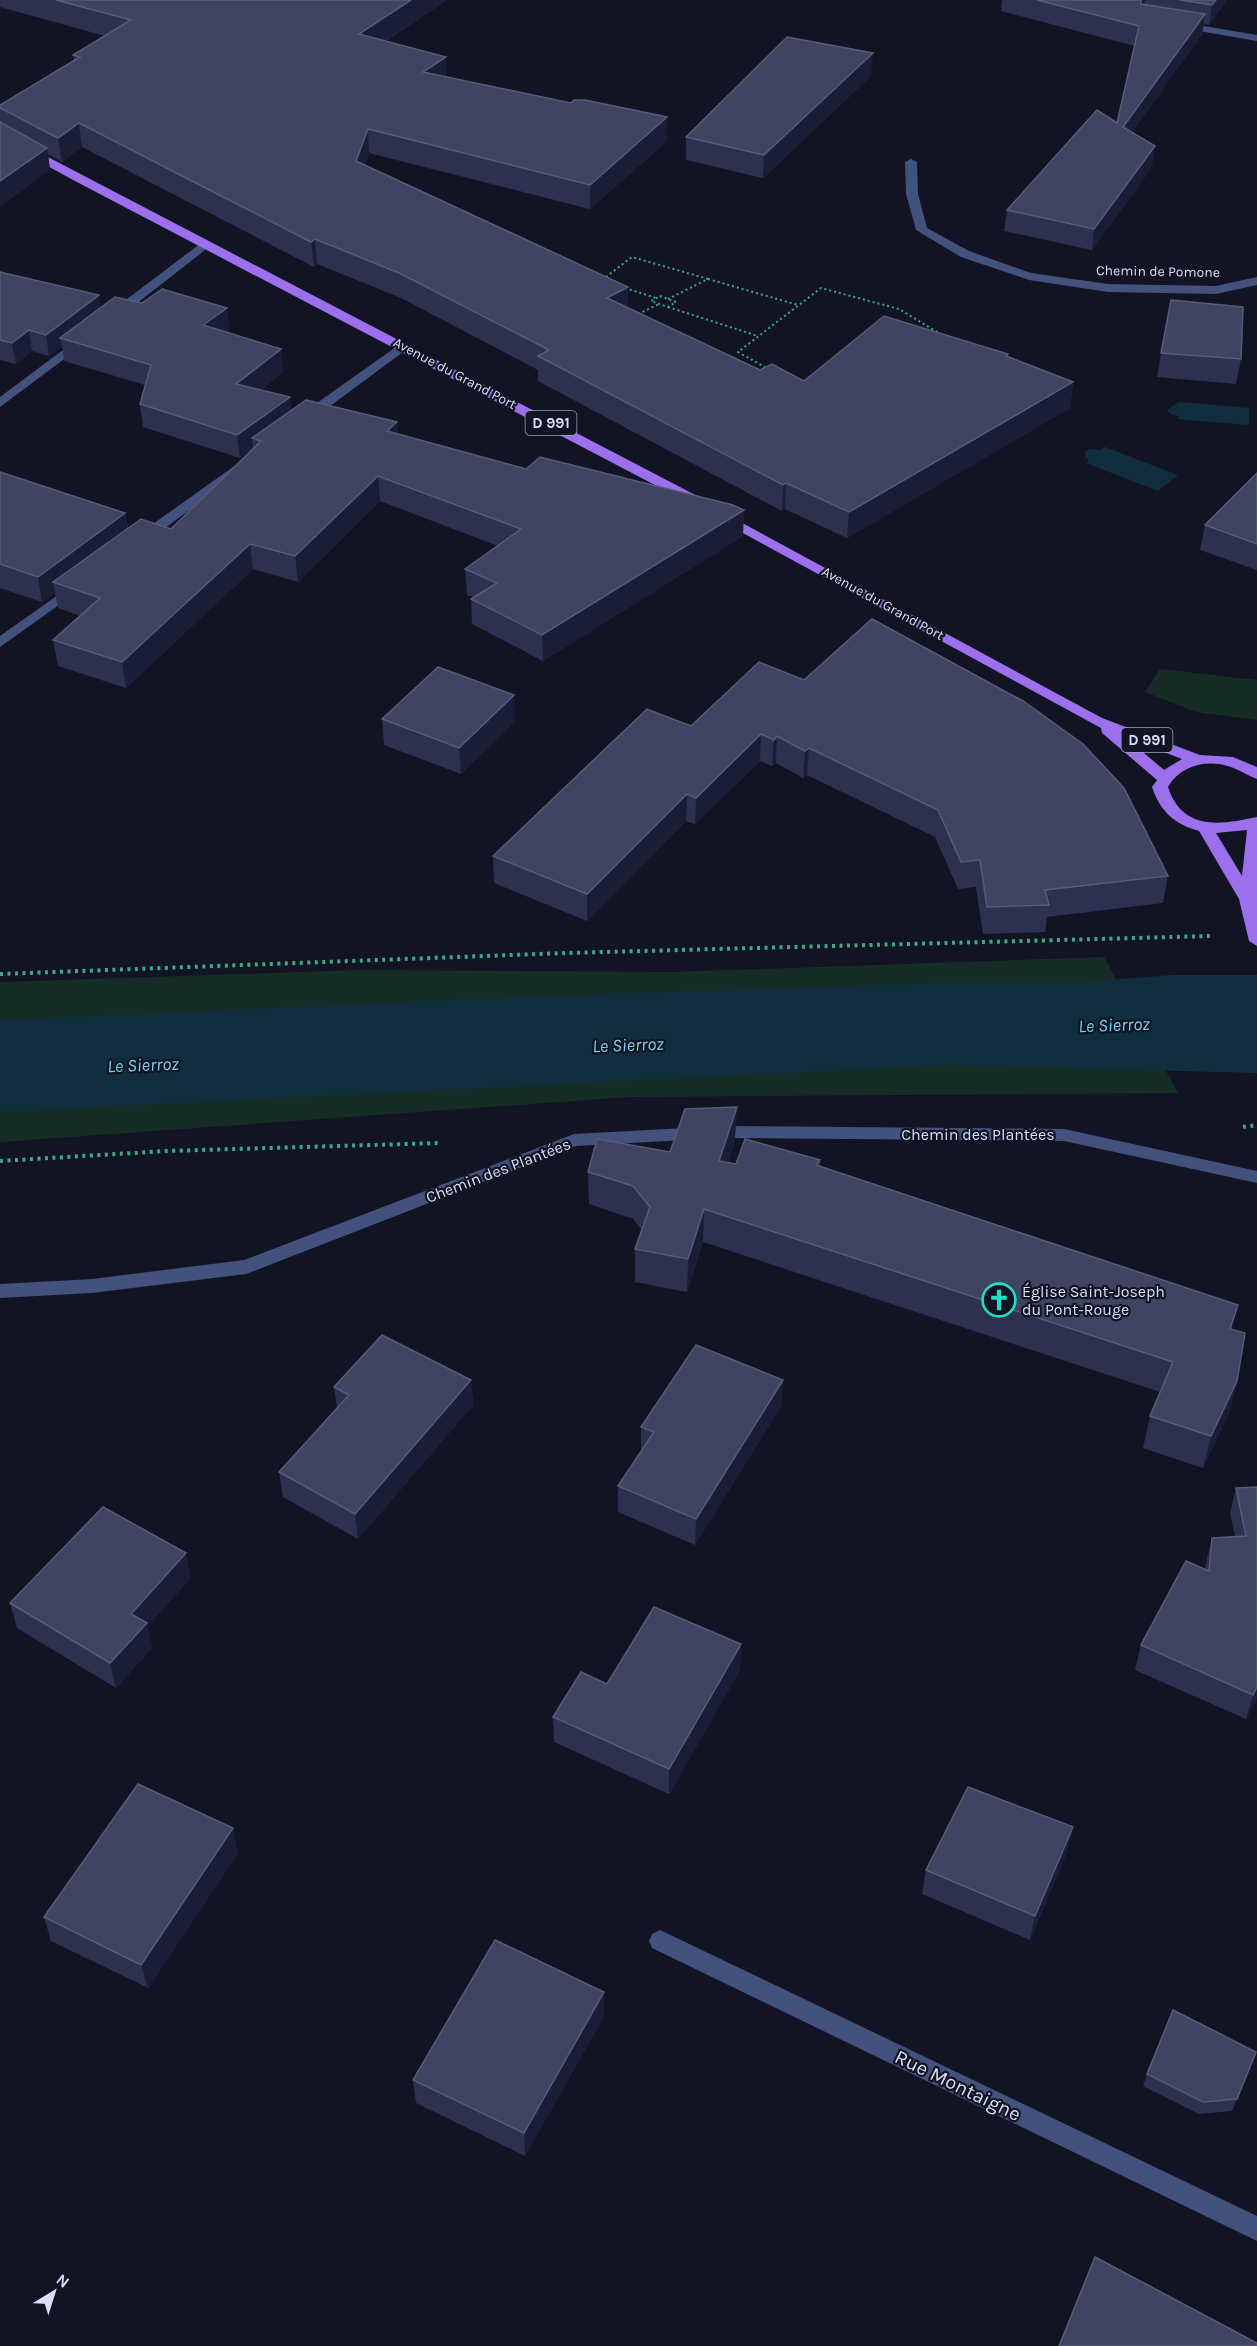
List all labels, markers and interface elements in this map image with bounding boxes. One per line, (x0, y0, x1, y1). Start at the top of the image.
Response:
street label: Chemin de Pomone (1096, 262, 1220, 281)
street label: Avenue du Grand Port (390, 334, 519, 413)
road number: D 991 (526, 411, 576, 435)
street label: Avenue du Grand Port (819, 563, 947, 644)
road number: D 991 (1122, 728, 1172, 752)
water label: Le Sierroz (1078, 1013, 1150, 1037)
water label: Le Sierroz (592, 1033, 664, 1057)
water label: Le Sierroz (107, 1053, 179, 1077)
street label: Chemin des Plantées (901, 1125, 1055, 1144)
street label: Chemin des Plantées (423, 1134, 573, 1207)
church icon: Église Saint-Joseph du Pont-Rouge (981, 1282, 1017, 1318)
place label: Église Saint-Joseph du Pont-Rouge (1022, 1282, 1165, 1319)
street label: Rue Montaigne (891, 2045, 1025, 2126)
north arrow (24, 2262, 84, 2322)
text: N (53, 2270, 73, 2292)

